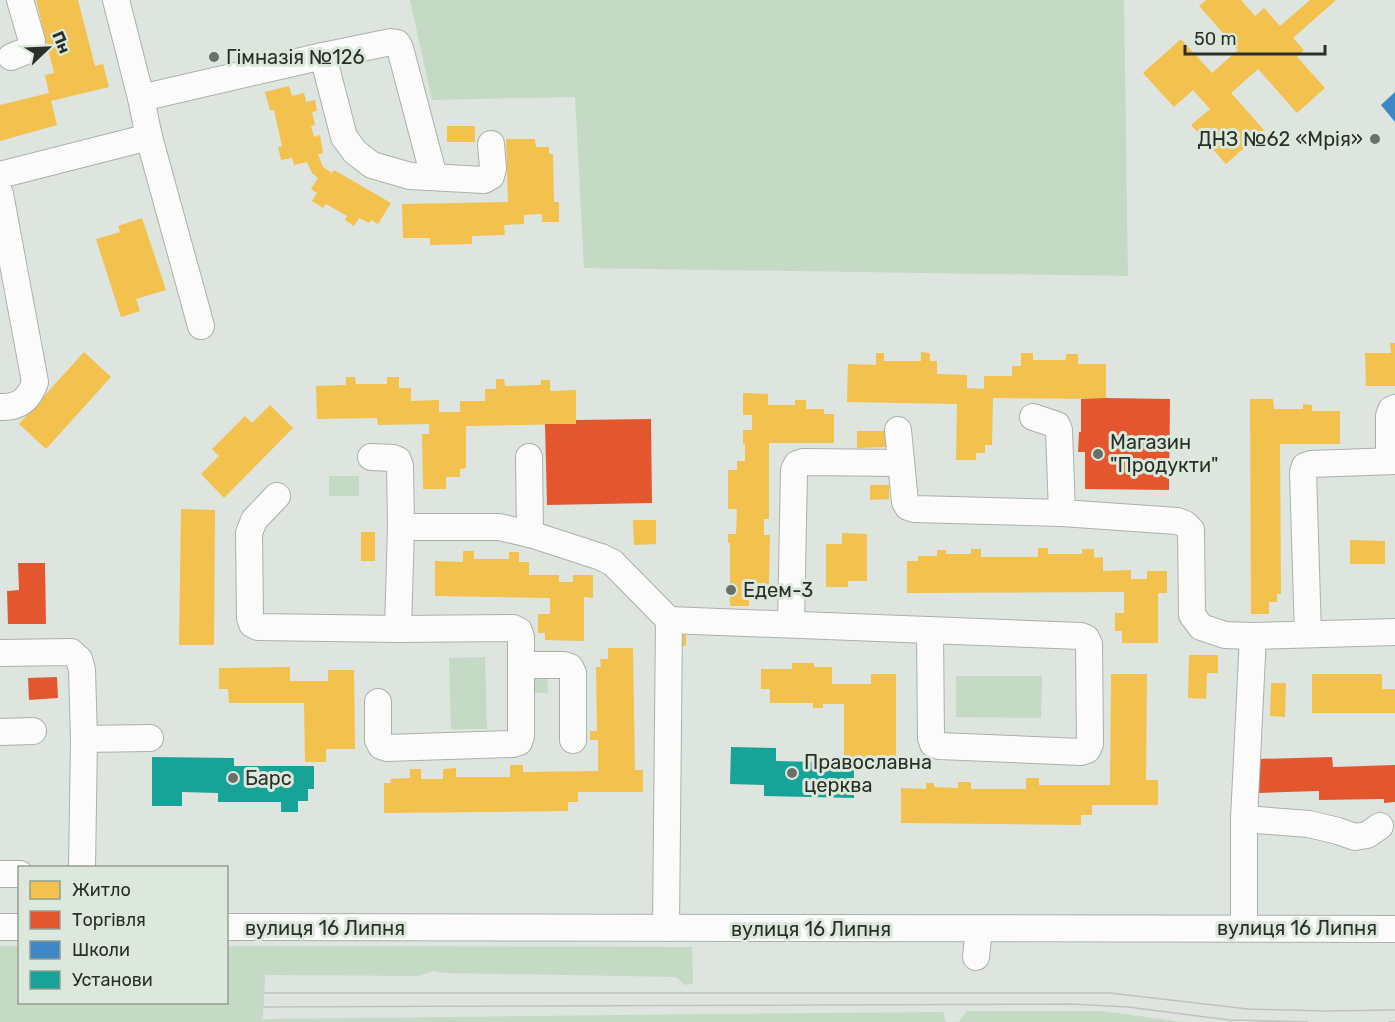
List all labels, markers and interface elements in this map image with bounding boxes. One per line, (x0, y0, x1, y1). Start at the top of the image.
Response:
north arrow (18, 18, 78, 78)
scale bar (1185, 18, 1324, 56)
text: Пн (48, 28, 74, 56)
text: 50 m (1194, 28, 1237, 50)
place label: Гімназія №126 (226, 45, 365, 69)
marker: Гімназія №126 (207, 50, 221, 64)
place label: ДНЗ №62 «Мрія» (1198, 127, 1363, 151)
marker: ДНЗ №62 «Мрія» (1368, 132, 1382, 146)
place label: Магазин "Продукти" (1110, 430, 1219, 477)
marker: Магазин "Продукти" (1091, 447, 1105, 461)
place label: Едем-3 (743, 578, 813, 602)
marker: Едем-3 (724, 583, 738, 597)
place label: Православна церква (804, 750, 932, 797)
place label: Барс (245, 766, 292, 790)
marker: Православна церква (785, 766, 799, 780)
marker: Барс (226, 771, 240, 785)
legend (18, 866, 228, 1004)
text: Житло (72, 879, 131, 901)
text: Торгівля (72, 909, 146, 931)
street label: вулиця 16 Липня (245, 916, 405, 940)
street label: вулиця 16 Липня (1217, 916, 1377, 940)
street label: вулиця 16 Липня (731, 917, 891, 941)
text: Школи (72, 939, 130, 961)
text: Установи (72, 969, 153, 991)

